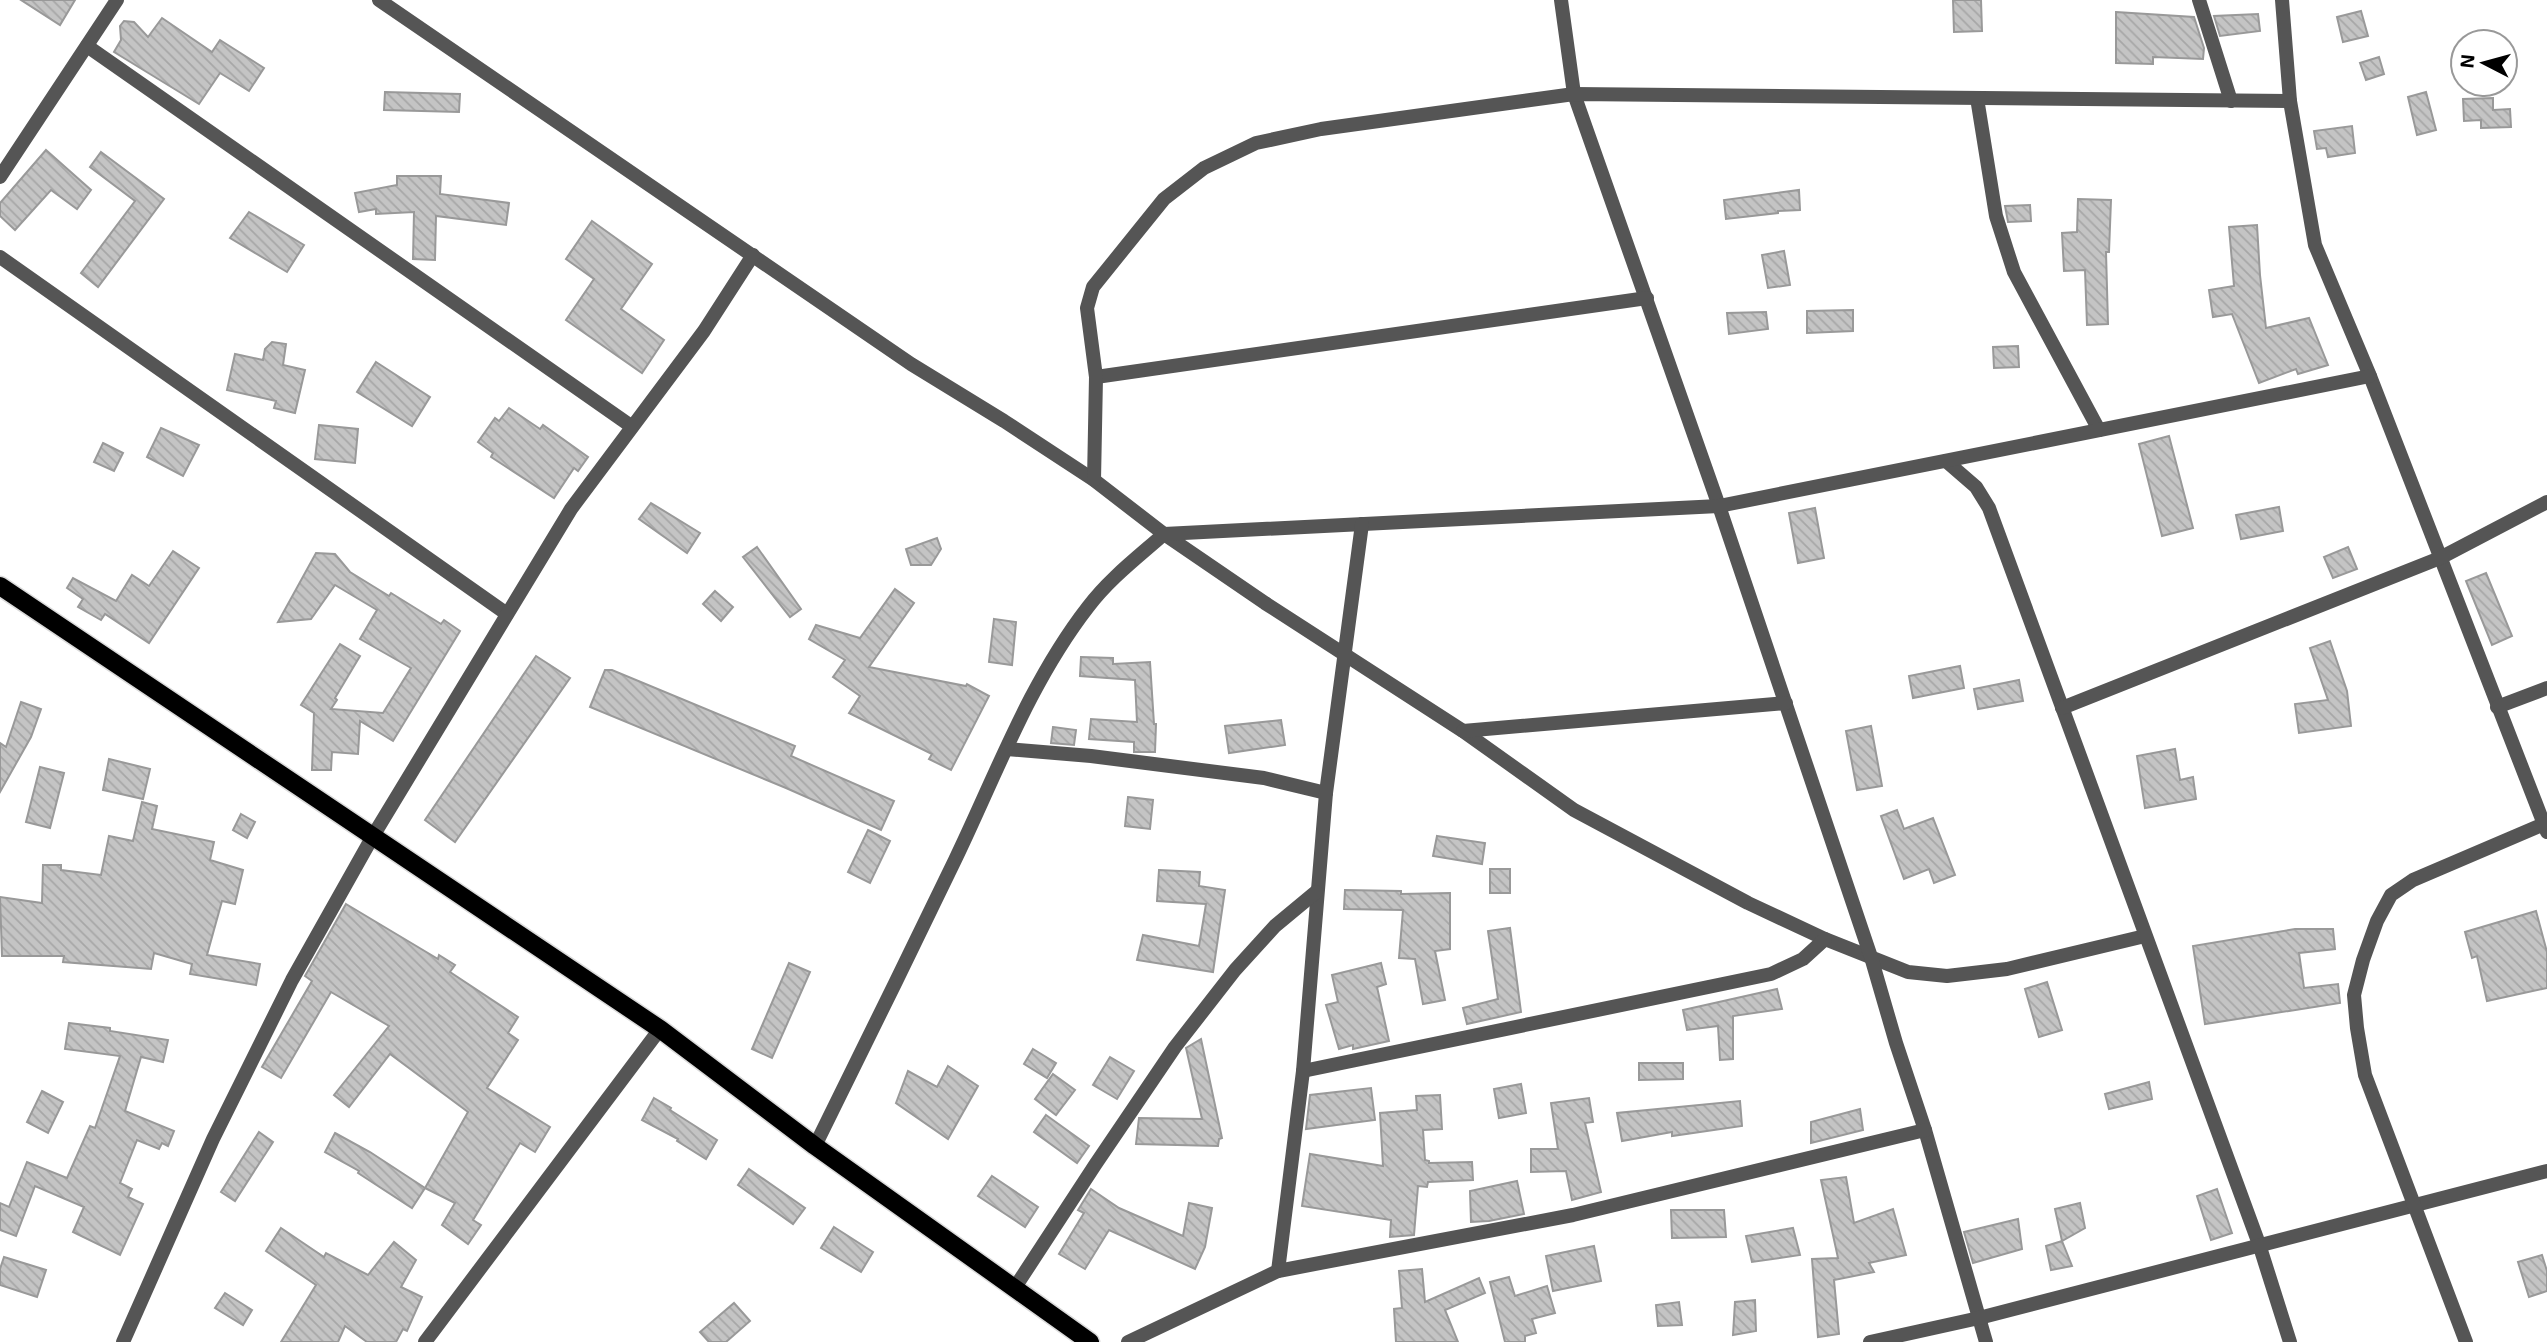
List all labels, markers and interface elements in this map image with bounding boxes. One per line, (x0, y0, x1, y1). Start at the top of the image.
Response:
north arrow (2449, 28, 2519, 98)
text: N (2454, 53, 2479, 69)

